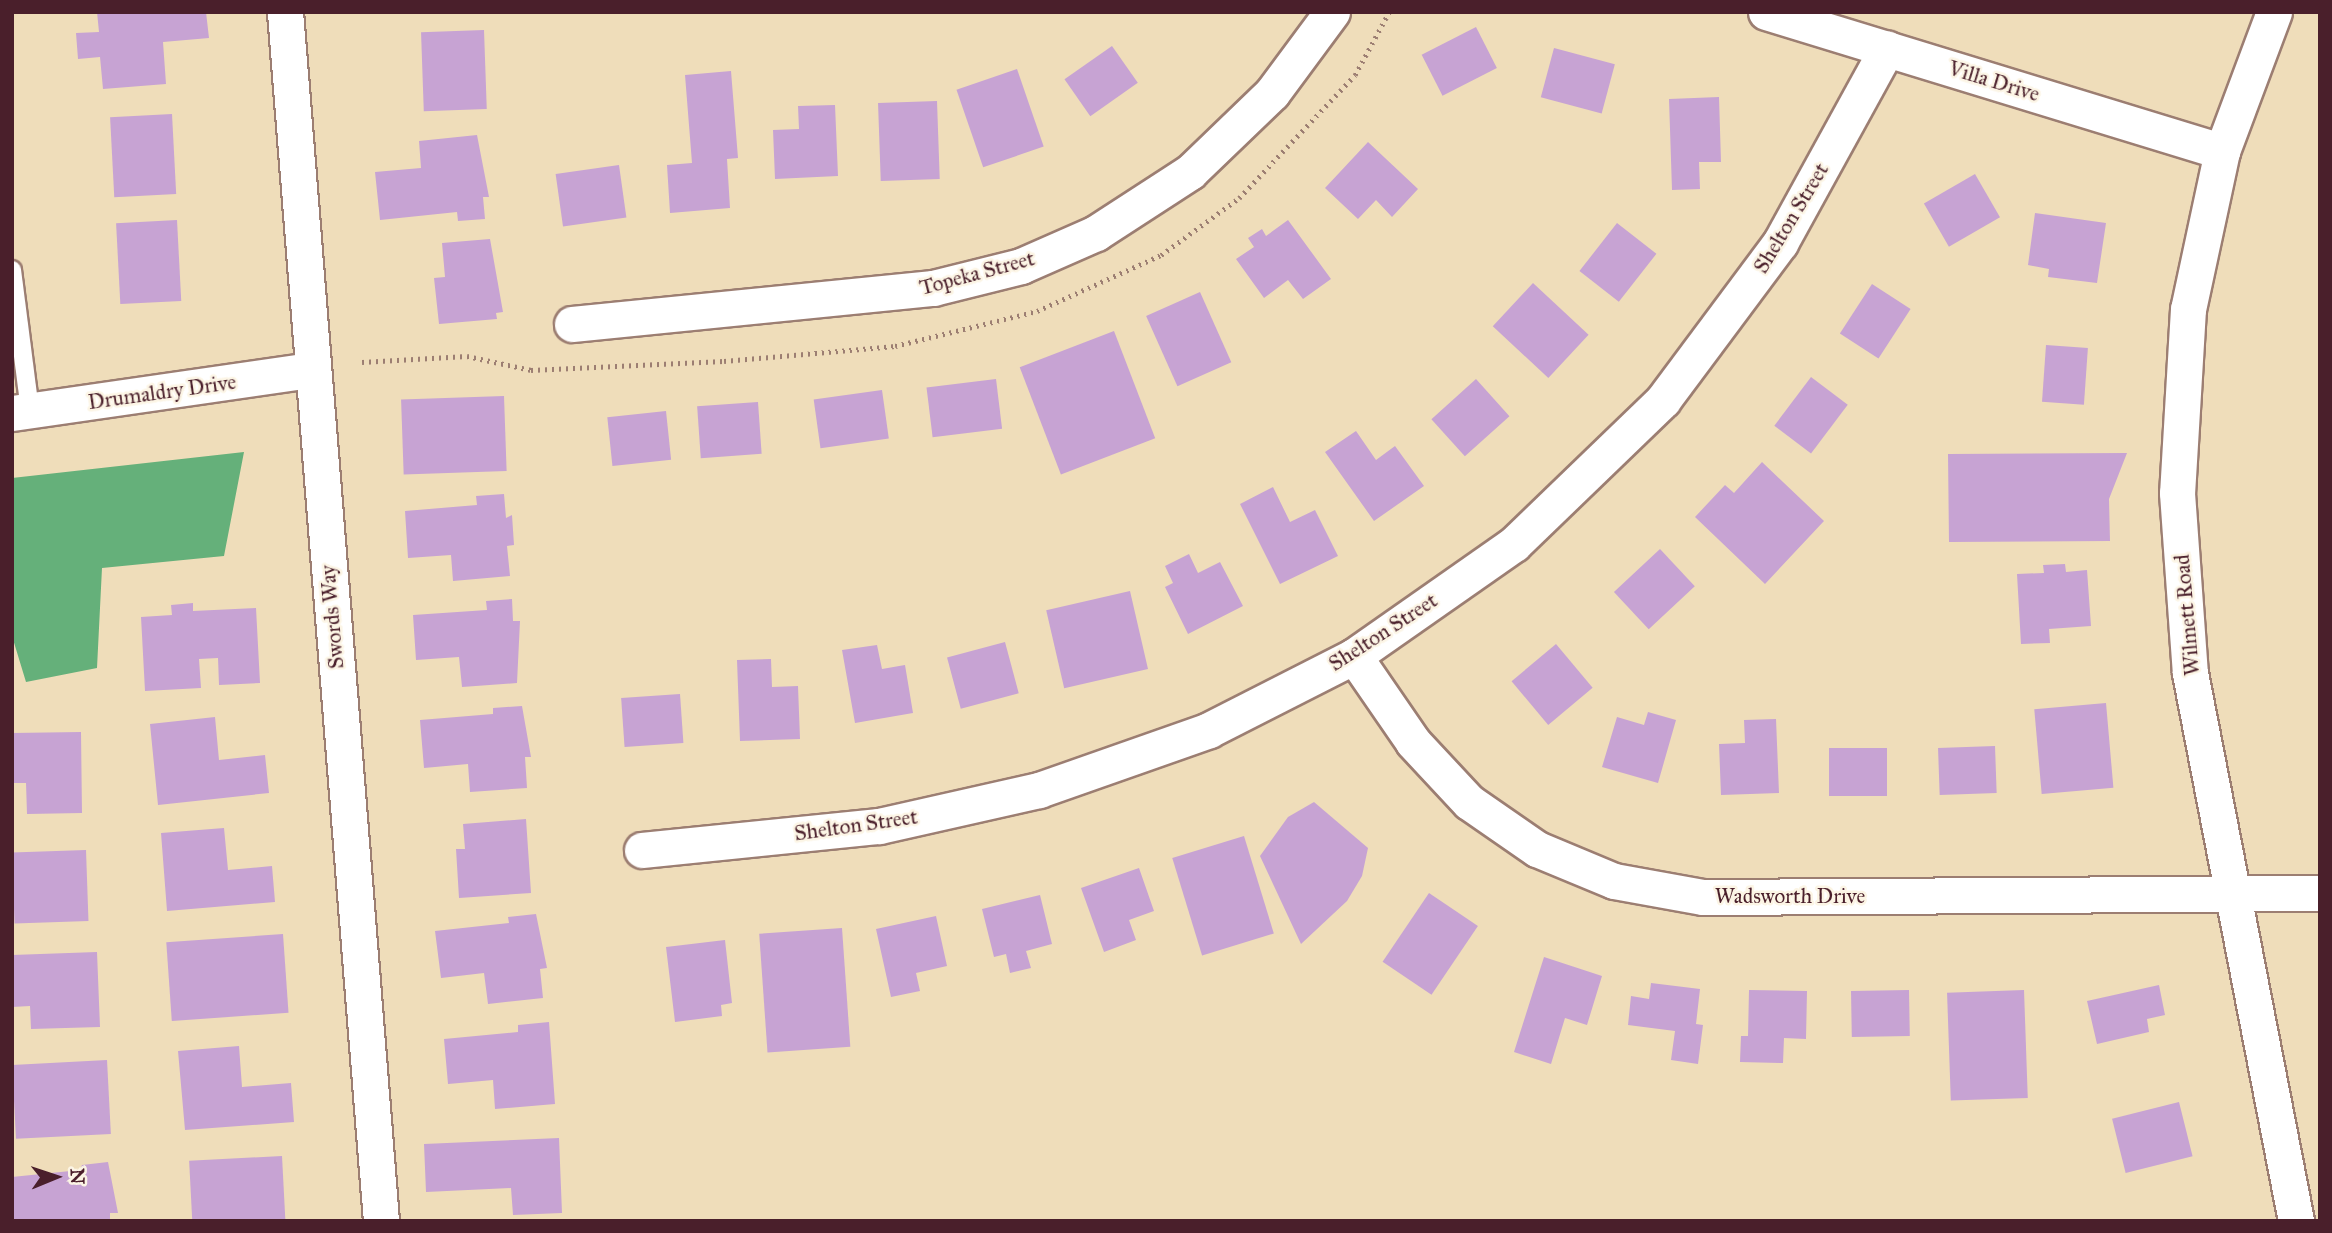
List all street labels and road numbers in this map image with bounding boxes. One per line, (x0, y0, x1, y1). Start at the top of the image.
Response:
street label: Villa Drive (1946, 55, 2042, 107)
street label: Shelton Street (1748, 158, 1834, 278)
street label: Topeka Street (917, 246, 1037, 300)
street label: Drumaldry Drive (86, 369, 238, 415)
street label: Wilmett Road (2169, 553, 2205, 677)
street label: Swords Way (315, 564, 349, 670)
street label: Shelton Street (1324, 588, 1442, 676)
street label: Shelton Street (793, 804, 919, 846)
street label: Wadsworth Drive (1715, 883, 1865, 909)

